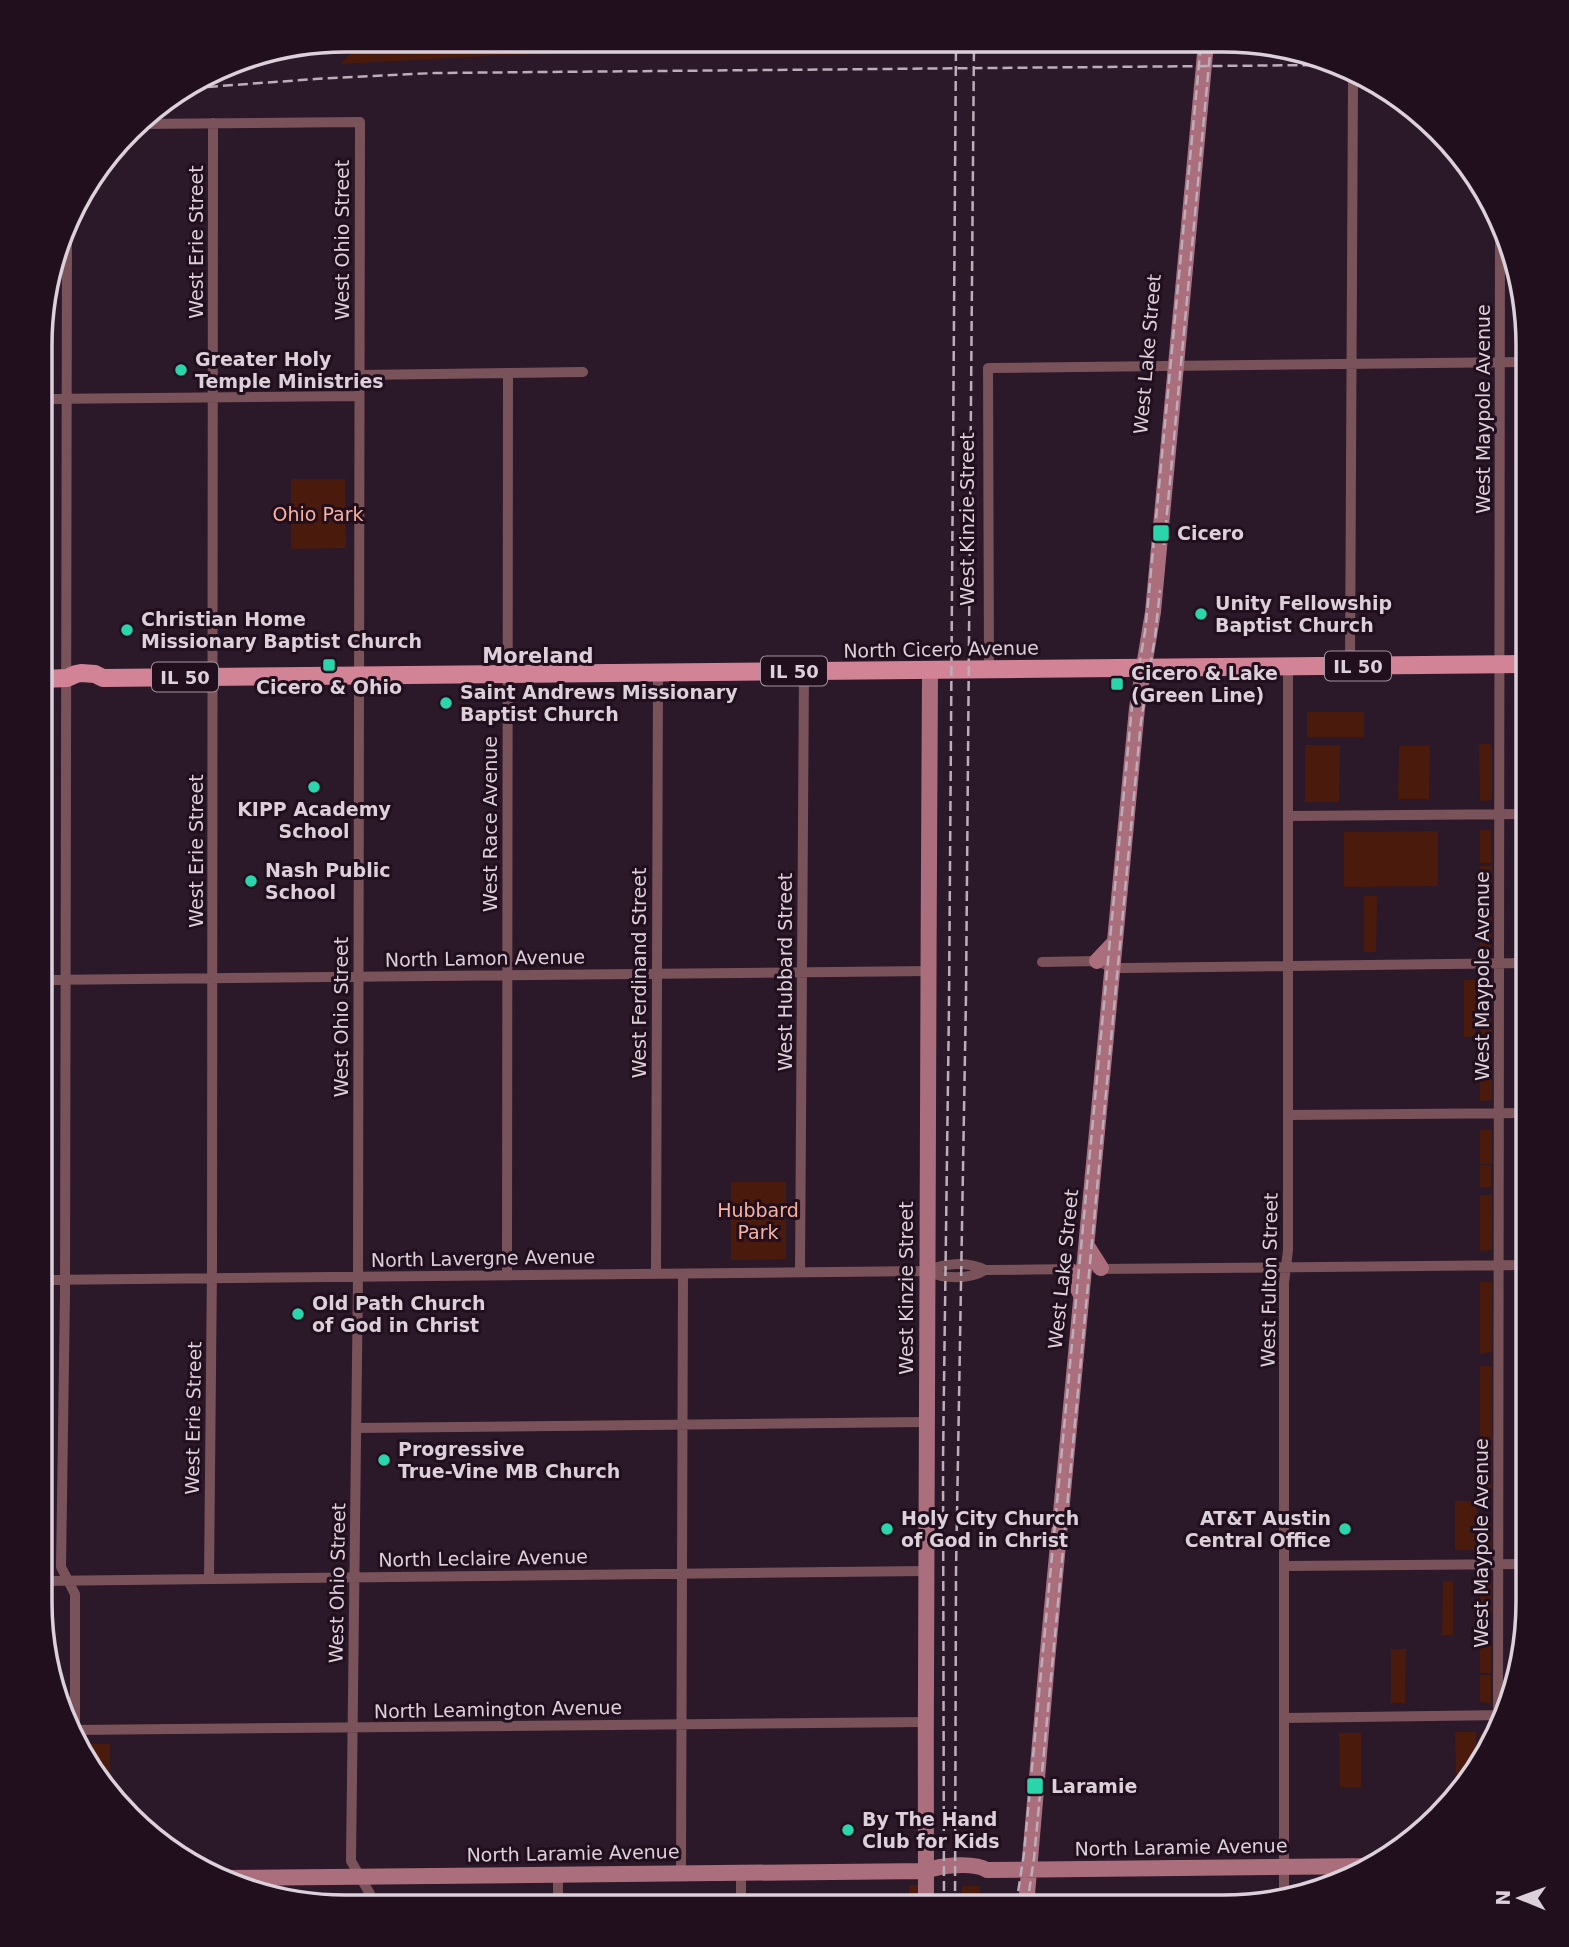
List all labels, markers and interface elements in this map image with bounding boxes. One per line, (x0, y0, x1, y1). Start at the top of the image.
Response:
street label: West Ohio Street (331, 160, 353, 320)
street label: West Erie Street (185, 165, 207, 319)
street label: West Lake Street (1129, 273, 1165, 435)
street label: West Maypole Avenue (1472, 304, 1494, 514)
place label: Greater Holy Temple Ministries (195, 348, 384, 392)
marker: Greater Holy Temple Ministries (173, 362, 189, 378)
street label: West Kinzie Street (956, 432, 978, 606)
park label: Ohio Park (272, 503, 364, 525)
place label: Cicero (1177, 522, 1244, 544)
marker: Cicero (1151, 523, 1171, 543)
place label: Unity Fellowship Baptist Church (1215, 592, 1392, 636)
marker: Unity Fellowship Baptist Church (1193, 606, 1209, 622)
place label: Christian Home Missionary Baptist Church (141, 608, 422, 652)
marker: Christian Home Missionary Baptist Church (119, 622, 135, 638)
street label: North Cicero Avenue (843, 636, 1039, 662)
district label: Moreland (482, 644, 594, 668)
road number: IL 50 (1325, 652, 1391, 680)
road number: IL 50 (761, 656, 827, 686)
marker: Cicero & Ohio (321, 657, 337, 673)
road number: IL 50 (152, 662, 218, 692)
place label: Cicero & Lake (Green Line) (1131, 662, 1278, 706)
place label: Cicero & Ohio (256, 676, 402, 698)
marker: Cicero & Lake (Green Line) (1109, 676, 1125, 692)
place label: Saint Andrews Missionary Baptist Church (460, 681, 738, 725)
marker: Saint Andrews Missionary Baptist Church (438, 695, 454, 711)
street label: West Race Avenue (479, 736, 501, 912)
street label: West Erie Street (185, 774, 207, 928)
marker: KIPP Academy School (306, 779, 322, 795)
place label: KIPP Academy School (237, 798, 391, 842)
place label: Nash Public School (265, 859, 391, 903)
street label: West Ferdinand Street (628, 868, 650, 1078)
street label: West Maypole Avenue (1471, 871, 1493, 1081)
marker: Nash Public School (243, 873, 259, 889)
street label: West Hubbard Street (774, 873, 796, 1071)
street label: West Ohio Street (330, 937, 352, 1097)
street label: North Lamon Avenue (385, 945, 585, 971)
street label: West Lake Street (1044, 1188, 1082, 1350)
street label: West Fulton Street (1256, 1192, 1282, 1368)
park label: Hubbard Park (717, 1199, 799, 1243)
street label: West Kinzie Street (895, 1201, 917, 1375)
street label: North Lavergne Avenue (371, 1245, 595, 1271)
place label: Old Path Church of God in Christ (312, 1292, 486, 1336)
marker: Old Path Church of God in Christ (290, 1306, 306, 1322)
street label: West Erie Street (181, 1341, 205, 1495)
place label: Progressive True-Vine MB Church (398, 1438, 620, 1482)
street label: West Maypole Avenue (1470, 1438, 1492, 1648)
marker: Progressive True-Vine MB Church (376, 1452, 392, 1468)
street label: West Ohio Street (325, 1503, 349, 1663)
place label: Holy City Church of God in Christ (901, 1507, 1079, 1551)
place label: AT&T Austin Central Office (1185, 1507, 1331, 1551)
marker: Holy City Church of God in Christ (879, 1521, 895, 1537)
marker: AT&T Austin Central Office (1337, 1521, 1353, 1537)
street label: North Leclaire Avenue (378, 1545, 588, 1571)
street label: North Leamington Avenue (374, 1696, 622, 1722)
place label: Laramie (1051, 1775, 1137, 1797)
marker: Laramie (1025, 1776, 1045, 1796)
place label: By The Hand Club for Kids (862, 1808, 1000, 1852)
marker: By The Hand Club for Kids (840, 1822, 856, 1838)
street label: North Laramie Avenue (1074, 1834, 1288, 1860)
street label: North Laramie Avenue (466, 1840, 680, 1866)
north arrow (1485, 1863, 1555, 1933)
text: N (1492, 1890, 1514, 1906)

